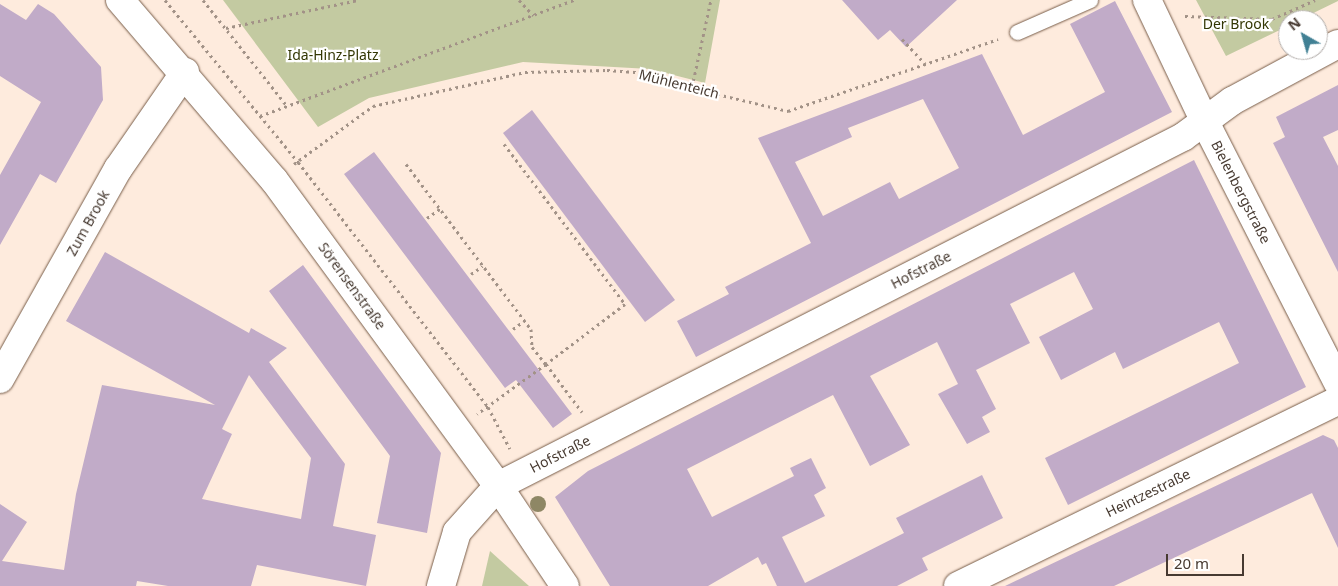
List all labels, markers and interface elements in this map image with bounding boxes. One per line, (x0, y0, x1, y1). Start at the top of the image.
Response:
north arrow (1278, 10, 1328, 60)
text: N (1284, 13, 1304, 35)
park label: Der Brook (1203, 16, 1269, 32)
park label: Ida-Hinz-Platz (287, 47, 379, 63)
street label: Mühlenteich (637, 66, 721, 102)
street label: Bielenbergstraße (1208, 138, 1274, 246)
street label: Zum Brook (63, 187, 113, 259)
street label: Sörensenstraße (315, 239, 389, 333)
street label: Hofstraße (888, 248, 954, 292)
street label: Hofstraße (527, 432, 593, 476)
street label: Heintzestraße (1103, 465, 1193, 521)
scale bar (1168, 544, 1246, 576)
text: 20 m (1174, 553, 1209, 573)

